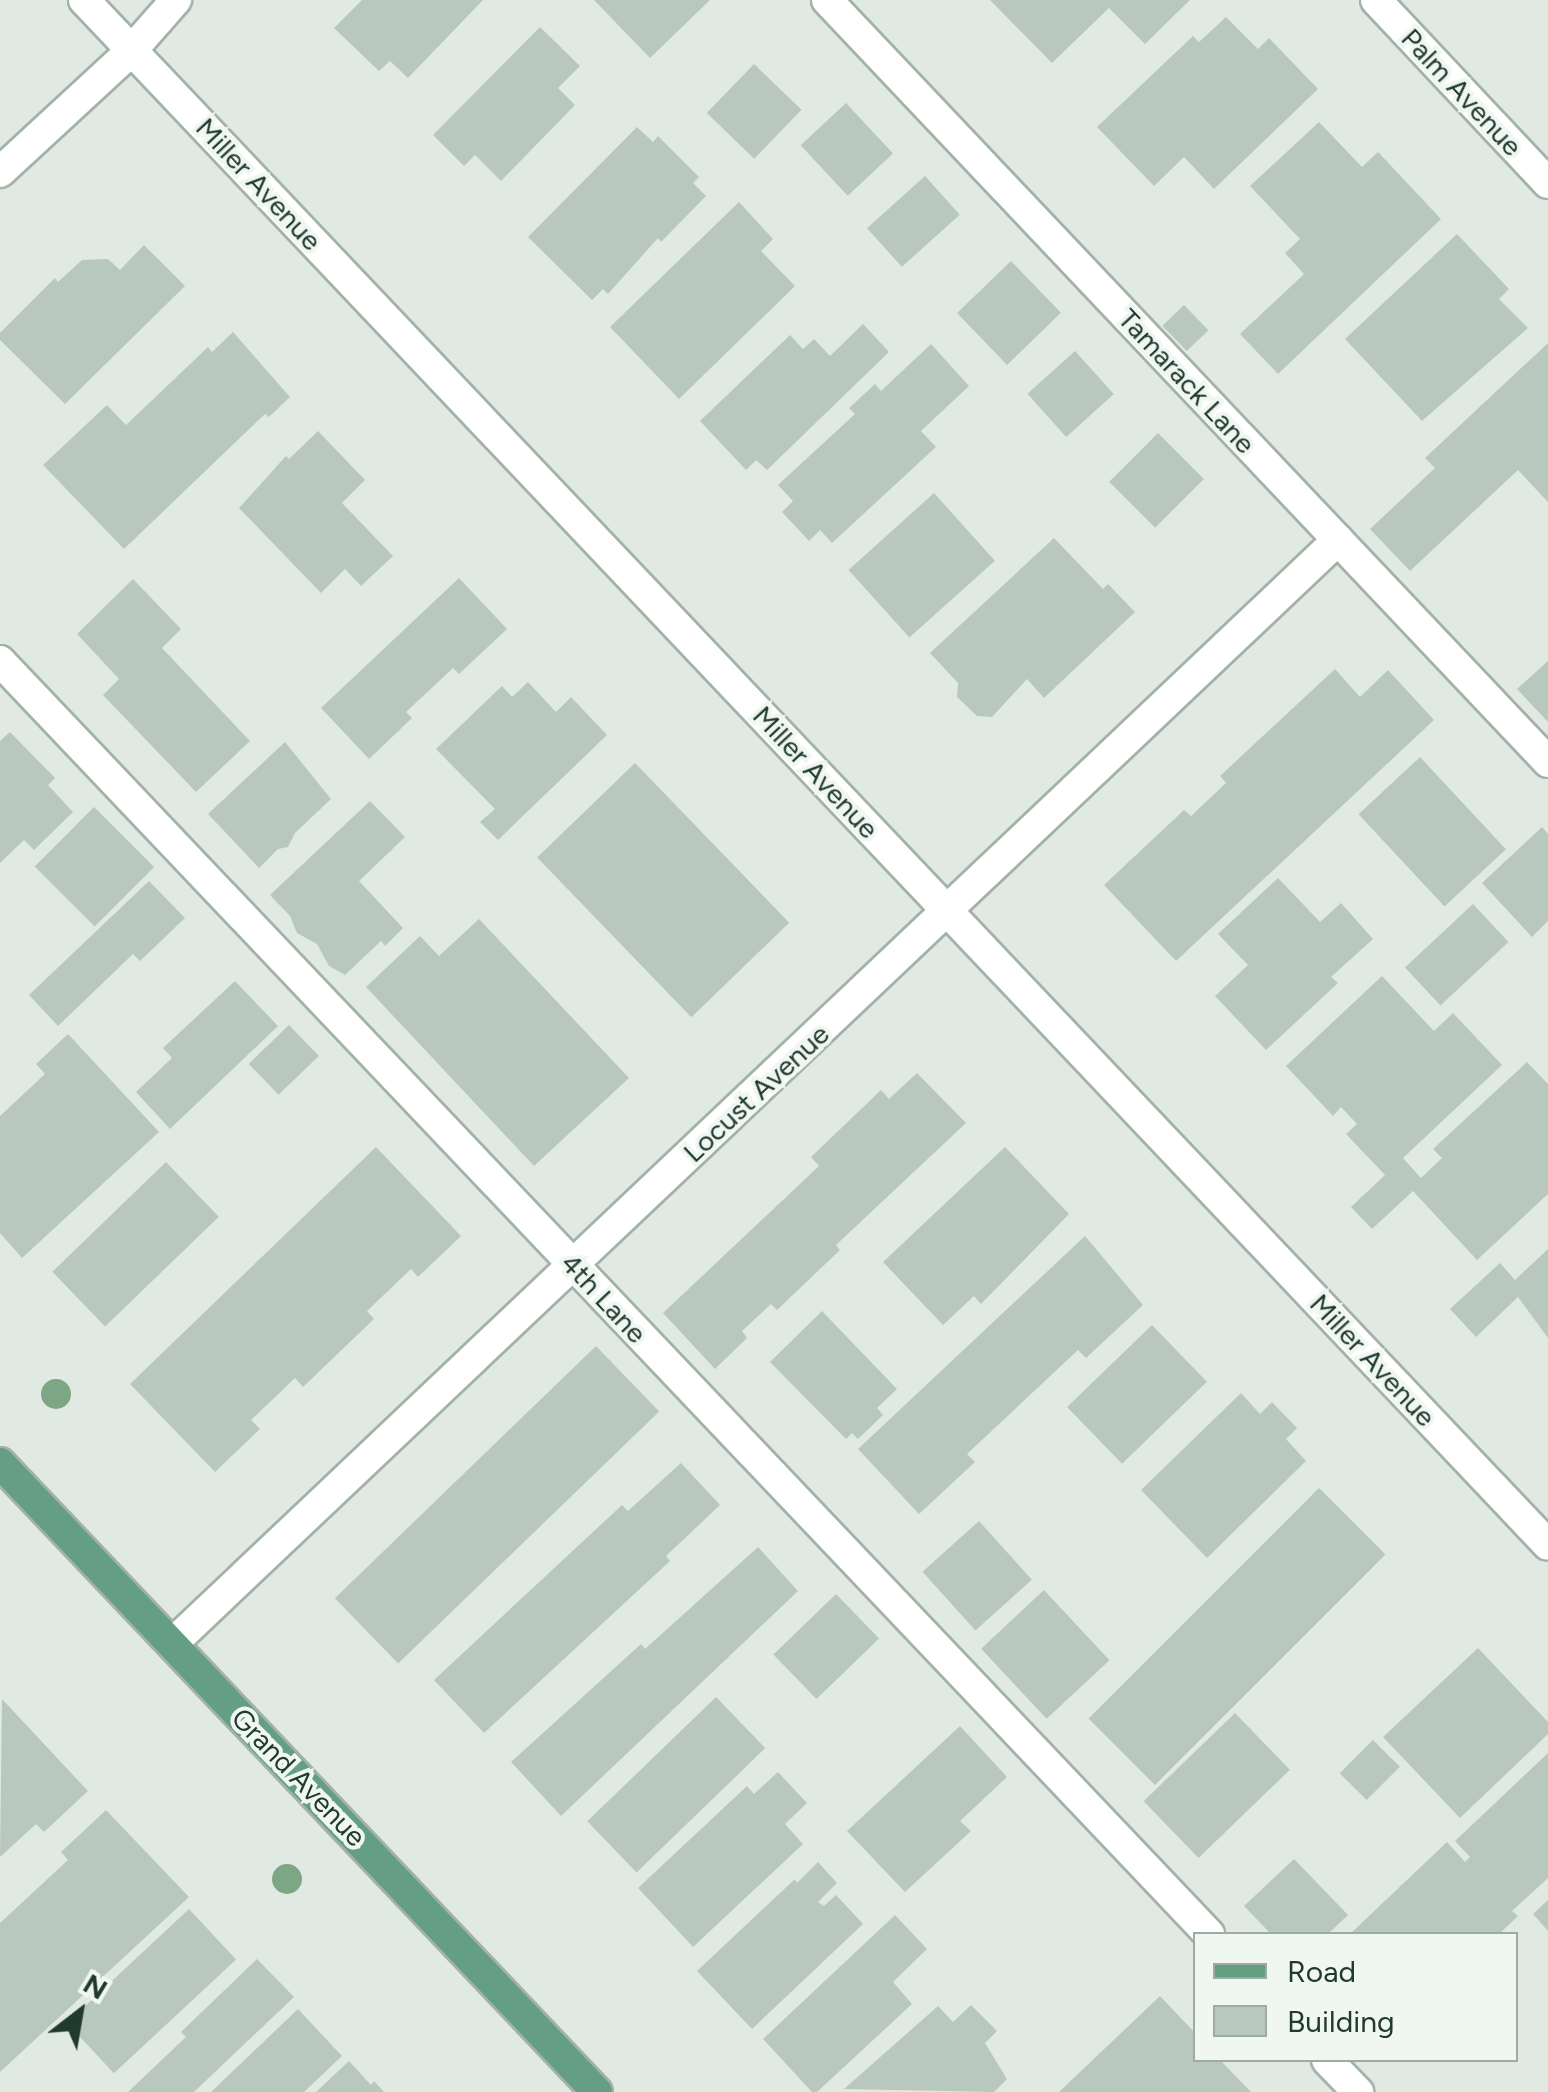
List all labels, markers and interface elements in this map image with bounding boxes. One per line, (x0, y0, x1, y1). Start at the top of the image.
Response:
street label: Palm Avenue (1395, 21, 1529, 163)
street label: Miller Avenue (189, 111, 329, 257)
street label: Tamarack Lane (1112, 302, 1262, 460)
street label: Miller Avenue (746, 699, 886, 845)
street label: Locust Avenue (676, 1017, 836, 1169)
street label: 4th Lane (554, 1246, 654, 1350)
street label: Miller Avenue (1303, 1287, 1443, 1433)
street label: Grand Avenue (225, 1701, 373, 1853)
legend (1193, 1932, 1518, 2062)
text: Road (1287, 1953, 1356, 1990)
north arrow (30, 1962, 130, 2062)
text: N (77, 1966, 113, 2006)
text: Building (1287, 2003, 1395, 2040)

